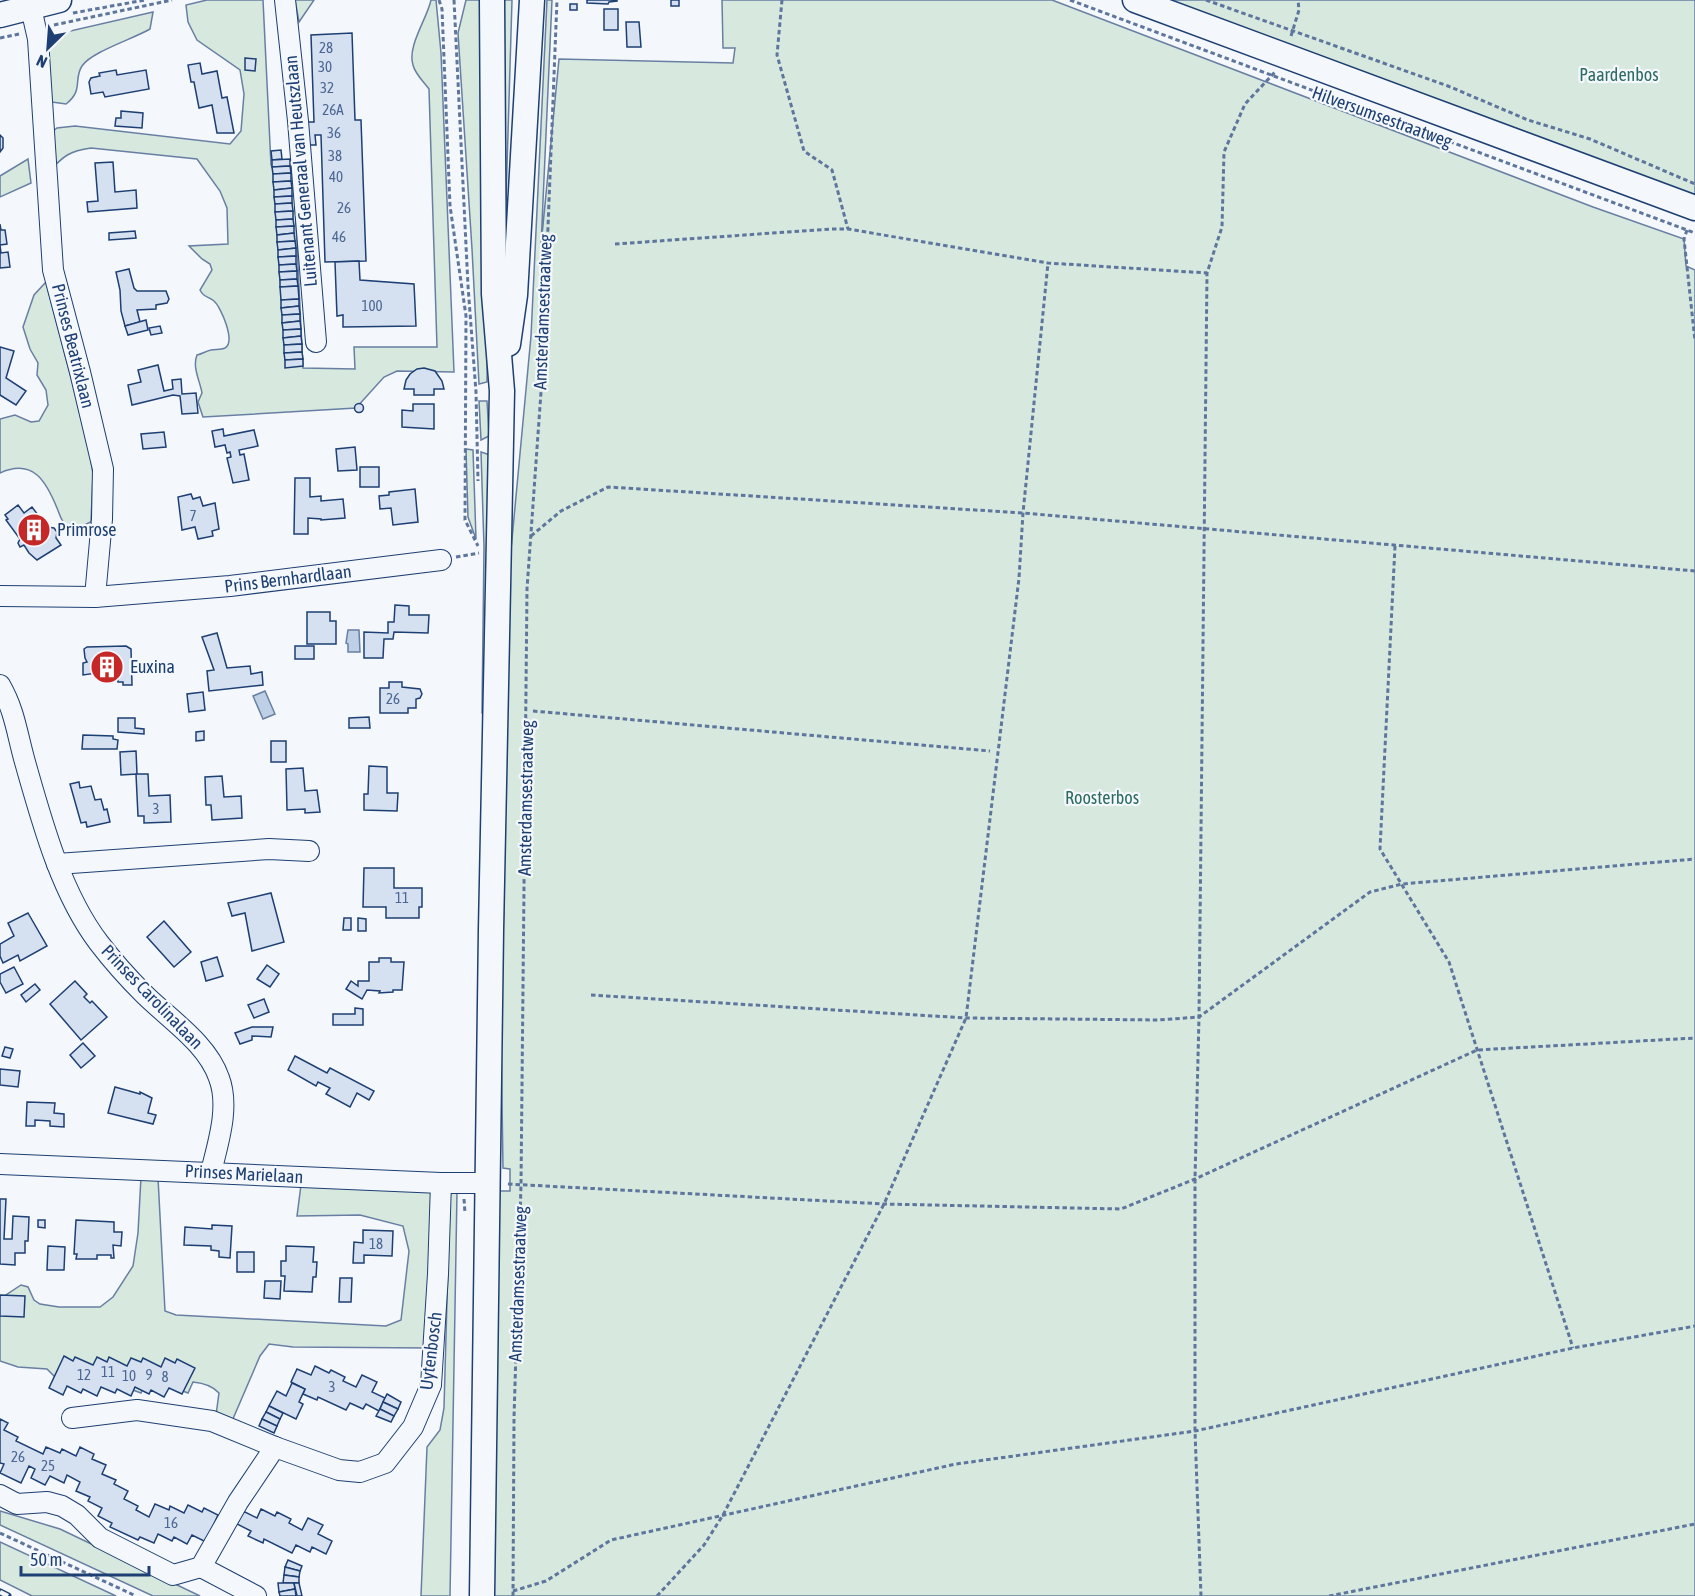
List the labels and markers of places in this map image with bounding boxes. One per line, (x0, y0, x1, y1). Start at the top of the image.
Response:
building icon: Primrose (16, 512, 52, 548)
place label: Primrose (57, 519, 117, 540)
building icon: Euxina (89, 649, 125, 685)
place label: Euxina (130, 656, 175, 677)

